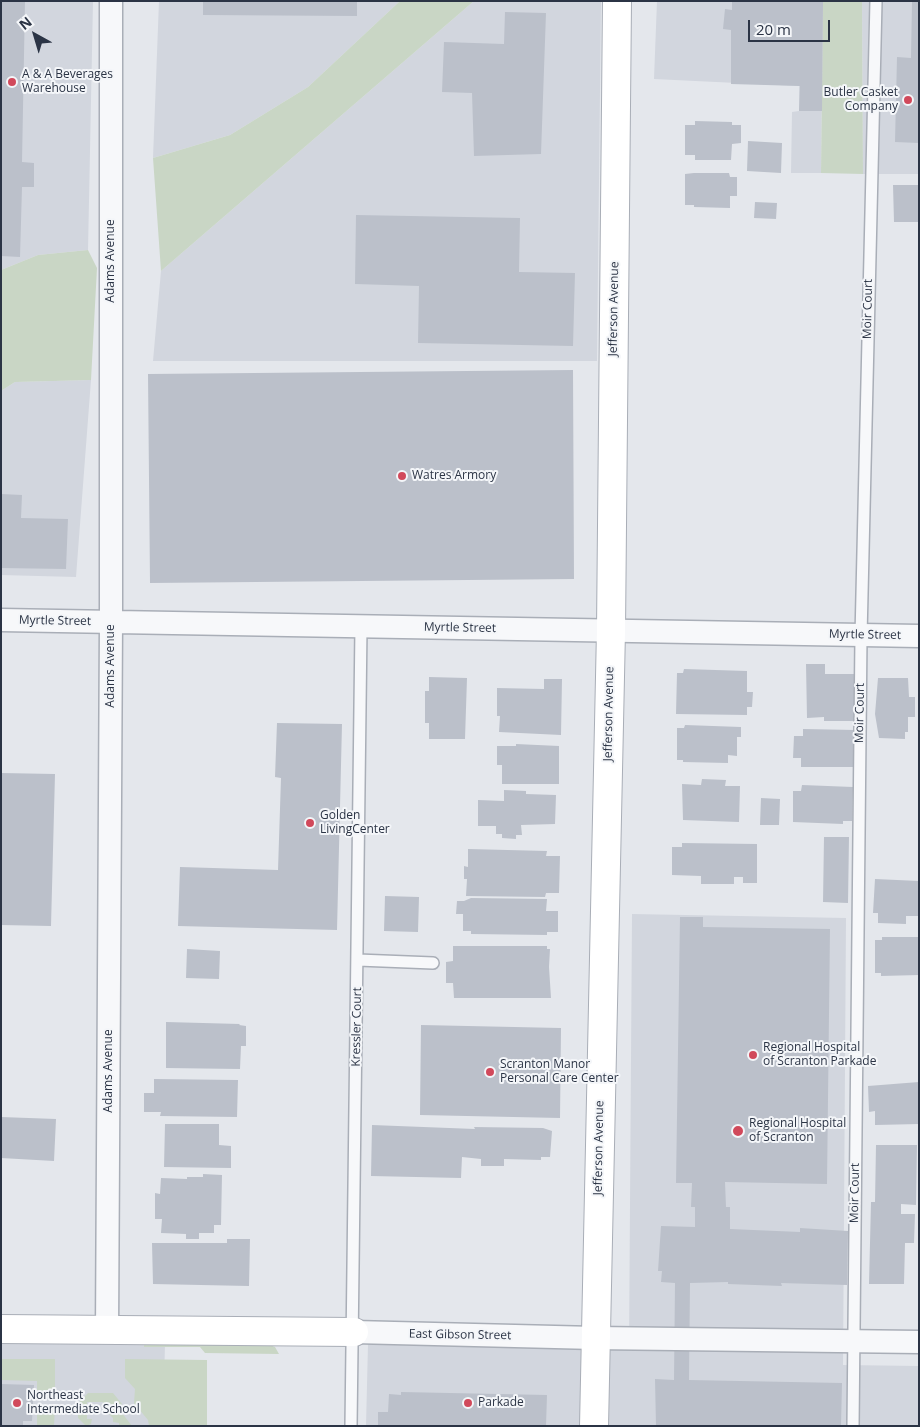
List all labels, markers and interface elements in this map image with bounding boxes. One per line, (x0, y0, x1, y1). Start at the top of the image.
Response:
north arrow (10, 10, 60, 60)
scale bar (750, 10, 832, 42)
text: N (15, 12, 36, 34)
text: 20 m (756, 19, 791, 39)
place label: A & A Beverages Warehouse (22, 68, 113, 96)
marker: A & A Beverages Warehouse (6, 76, 18, 88)
place label: Butler Casket Company (824, 86, 898, 114)
marker: Butler Casket Company (902, 94, 914, 106)
street label: Adams Avenue (104, 219, 118, 303)
street label: Jefferson Avenue (606, 261, 622, 357)
street label: Moir Court (860, 279, 876, 339)
place label: Watres Armory (412, 469, 496, 483)
marker: Watres Armory (396, 470, 408, 482)
street label: Myrtle Street (19, 613, 91, 629)
street label: Myrtle Street (424, 620, 496, 636)
street label: Adams Avenue (104, 624, 118, 708)
street label: Myrtle Street (829, 627, 901, 643)
street label: Jefferson Avenue (601, 666, 617, 762)
street label: Moir Court (852, 683, 868, 743)
place label: Golden LivingCenter (320, 809, 390, 837)
marker: Golden LivingCenter (304, 817, 316, 829)
street label: Kressler Court (349, 987, 365, 1067)
street label: Adams Avenue (102, 1029, 116, 1113)
place label: Regional Hospital of Scranton Parkade (763, 1041, 876, 1069)
marker: Regional Hospital of Scranton Parkade (747, 1049, 759, 1061)
place label: Scranton Manor Personal Care Center (500, 1058, 619, 1086)
marker: Scranton Manor Personal Care Center (484, 1066, 496, 1078)
street label: Jefferson Avenue (591, 1100, 607, 1196)
place label: Regional Hospital of Scranton (749, 1117, 846, 1145)
marker: Regional Hospital of Scranton (731, 1124, 745, 1138)
street label: Moir Court (847, 1163, 863, 1223)
street label: East Gibson Street (409, 1327, 511, 1343)
place label: Northeast Intermediate School (27, 1389, 140, 1417)
place label: Parkade (478, 1396, 524, 1410)
marker: Northeast Intermediate School (11, 1397, 23, 1409)
marker: Parkade (462, 1397, 474, 1409)

